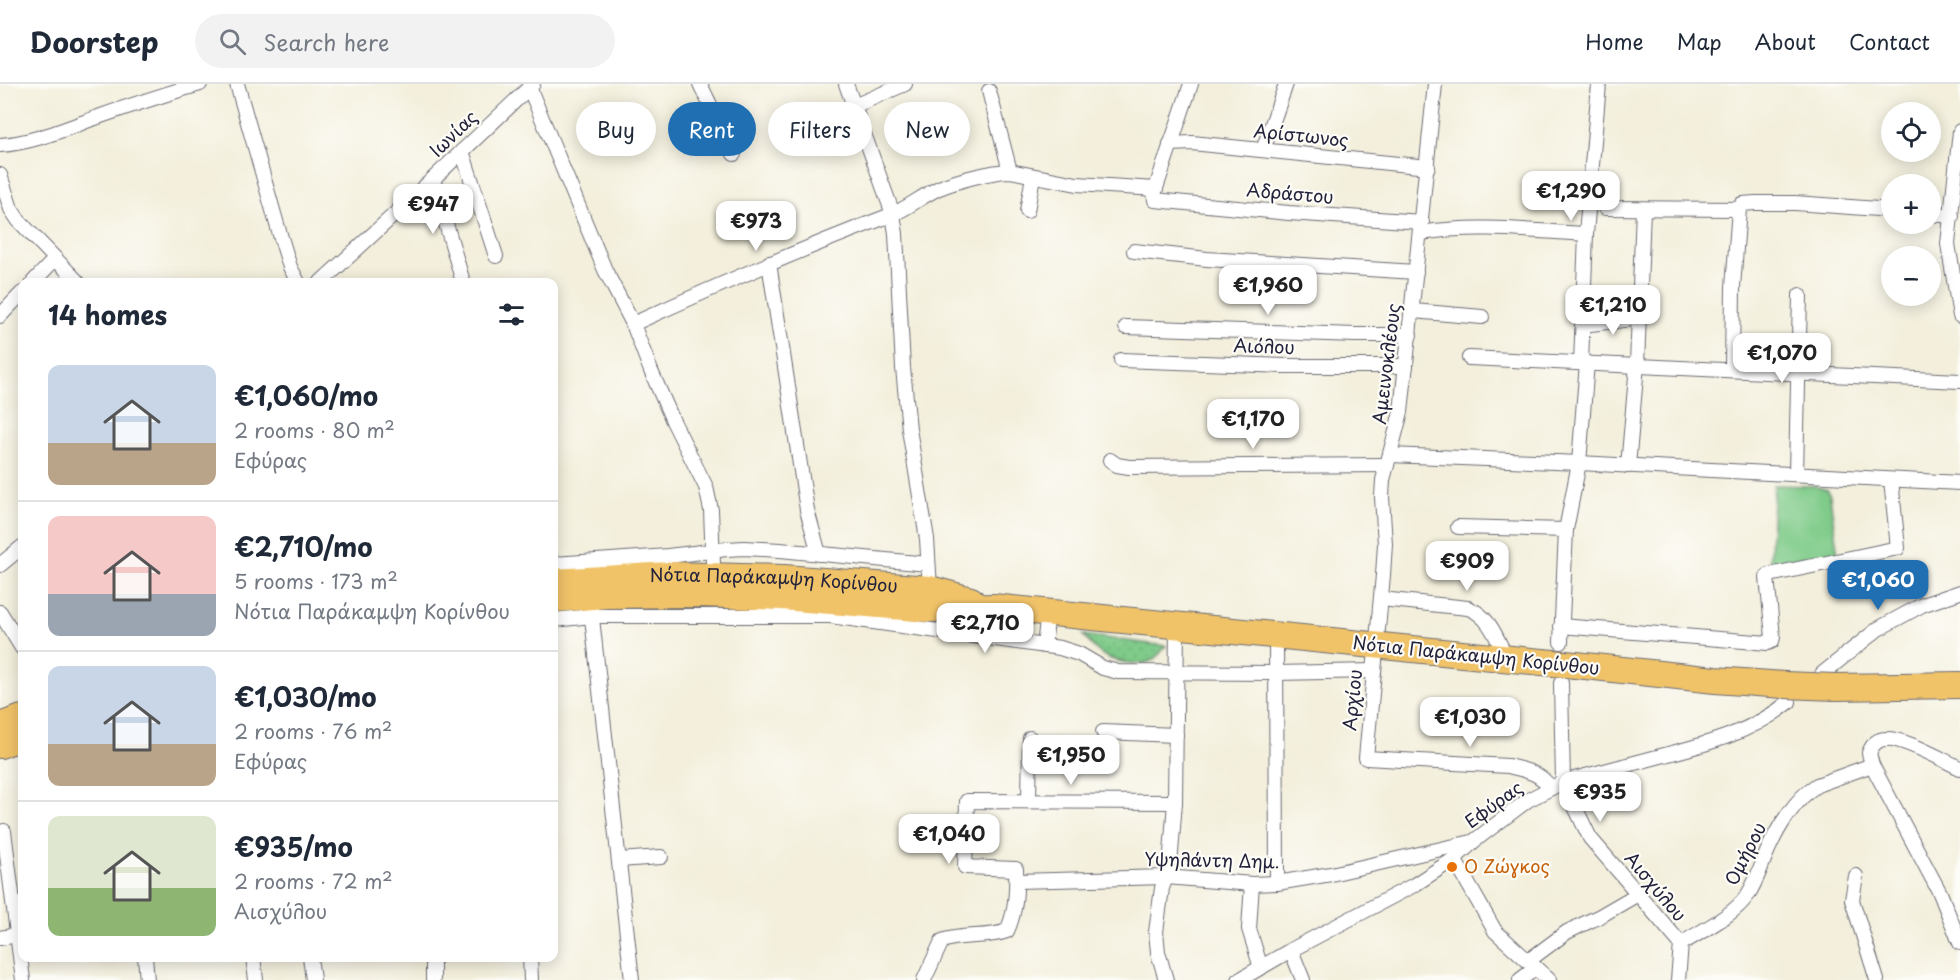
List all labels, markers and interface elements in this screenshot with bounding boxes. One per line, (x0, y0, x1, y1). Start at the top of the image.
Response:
search box (195, 14, 615, 68)
text: Doorstep (30, 20, 159, 63)
icon: search (216, 25, 249, 58)
text: Search here (264, 25, 389, 58)
text: Home (1585, 25, 1644, 57)
text: Map (1677, 25, 1722, 57)
text: About (1755, 25, 1816, 57)
text: Contact (1849, 25, 1930, 57)
chip: Buy (576, 102, 656, 156)
chip: Rent (668, 102, 756, 156)
chip: Filters (768, 102, 872, 156)
chip: New (884, 102, 970, 156)
map controls (1881, 102, 1941, 306)
button: locate (1881, 102, 1941, 162)
street label: Ιωνίας (423, 103, 483, 162)
street label: Αρίστωνος (1252, 116, 1350, 153)
pin: €1,290 (1522, 171, 1620, 222)
button: + (1881, 174, 1941, 234)
street label: Αδράστου (1245, 175, 1335, 210)
text: €1,290 (1536, 175, 1606, 205)
pin: €947 (397, 184, 469, 235)
text: €947 (407, 188, 459, 218)
pin: €973 (720, 201, 792, 252)
text: €973 (730, 205, 782, 235)
button: − (1881, 246, 1941, 306)
pin: €1,960 (1219, 265, 1317, 316)
text: €1,960 (1233, 269, 1303, 299)
pin: €1,210 (1564, 285, 1662, 336)
text: €1,210 (1579, 289, 1647, 319)
text: 14 homes (48, 295, 167, 334)
icon: filters (495, 298, 528, 331)
street label: Αμεινοκλέους (1365, 302, 1406, 426)
street label: Αιόλου (1233, 331, 1295, 360)
pin: €1,070 (1733, 333, 1831, 384)
text: €1,070 (1747, 337, 1817, 367)
text: €1,060/mo (234, 376, 378, 415)
icon: home (96, 389, 168, 461)
pin: €1,170 (1204, 399, 1302, 450)
text: €1,170 (1221, 403, 1285, 433)
text: 2 rooms · 80 m² (234, 415, 395, 445)
text: Εφύρας (234, 445, 307, 475)
text: €2,710/mo (234, 527, 372, 566)
icon: home (96, 540, 168, 612)
pin: €909 (1431, 541, 1503, 592)
text: €909 (1440, 545, 1494, 575)
street label: Νότια Παράκαμψη Κορίνθου (649, 560, 899, 599)
pin: €1,060 (1829, 560, 1927, 611)
text: €1,060 (1841, 564, 1915, 594)
text: 5 rooms · 173 m² (234, 566, 398, 596)
text: Νότια Παράκαμψη Κορίνθου (234, 596, 510, 626)
pin: €2,710 (936, 603, 1034, 654)
text: €2,710 (951, 607, 1019, 637)
street label: Νότια Παράκαμψη Κορίνθου (1351, 628, 1601, 681)
street label: Αρχίου (1335, 668, 1368, 732)
text: €1,030/mo (234, 677, 377, 716)
icon: home (96, 690, 168, 762)
pin: €1,030 (1421, 697, 1519, 748)
text: €1,030 (1434, 701, 1506, 731)
text: 2 rooms · 76 m² (234, 716, 392, 746)
pin: €1,950 (1022, 735, 1120, 786)
text: €1,950 (1036, 739, 1106, 769)
text: Εφύρας (234, 746, 307, 776)
pin: €935 (1564, 772, 1636, 823)
street label: Εφύρας (1459, 773, 1528, 834)
text: €935 (1573, 776, 1627, 806)
pin: €1,040 (900, 814, 998, 865)
street label: Ομήρου (1717, 817, 1772, 890)
text: €1,040 (913, 818, 985, 848)
text: €935/mo (234, 827, 353, 866)
icon: home (96, 840, 168, 912)
street label: Υψηλάντη Δημ. (1144, 845, 1280, 874)
street label: Αισχύλου (1619, 845, 1693, 927)
place label: Ο Ζώγκος (1464, 852, 1550, 879)
marker: Ο Ζώγκος (1445, 860, 1459, 874)
text: 2 rooms · 72 m² (234, 866, 393, 896)
text: Αισχύλου (234, 896, 327, 926)

